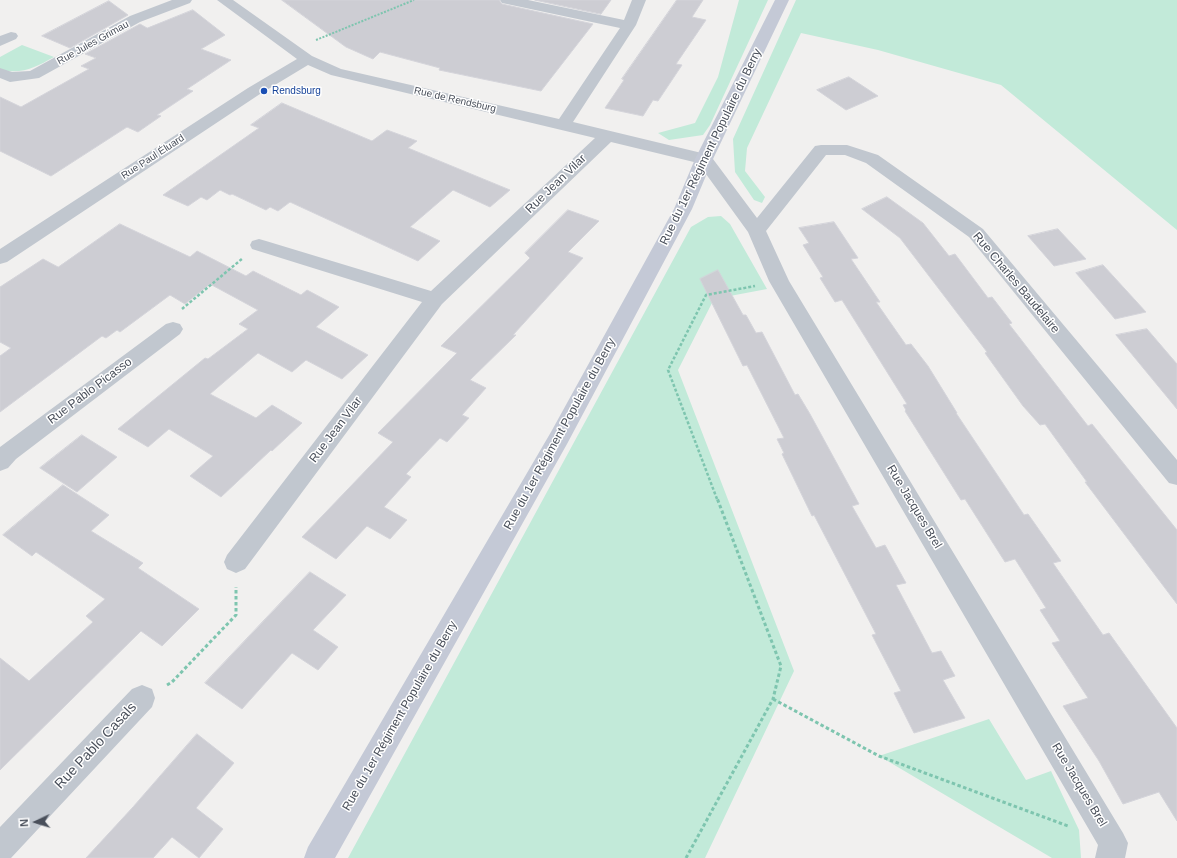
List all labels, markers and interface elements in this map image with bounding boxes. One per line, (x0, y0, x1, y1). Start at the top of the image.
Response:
street label: Rue Jules Grimau (55, 18, 131, 68)
street label: Rue du 1er Régiment Populaire du Berry (657, 46, 765, 248)
place label: Rendsburg (272, 85, 321, 97)
street label: Rue de Rendsburg (413, 85, 497, 115)
marker: Rendsburg (259, 86, 269, 96)
street label: Rue Paul Éluard (119, 132, 187, 182)
street label: Rue Jean Vilar (523, 152, 589, 216)
street label: Rue Charles Baudelaire (970, 230, 1062, 336)
street label: Rue du 1er Régiment Populaire du Berry (501, 336, 619, 532)
street label: Rue Pablo Picasso (45, 355, 135, 427)
street label: Rue Jean Vilar (307, 394, 365, 466)
street label: Rue Jacques Brel (883, 463, 945, 551)
street label: Rue du 1er Régiment Populaire du Berry (340, 619, 460, 813)
street label: Rue Pablo Casals (52, 699, 140, 793)
street label: Rue Jacques Brel (1048, 741, 1110, 829)
north arrow (16, 802, 56, 842)
text: N (18, 818, 30, 827)

